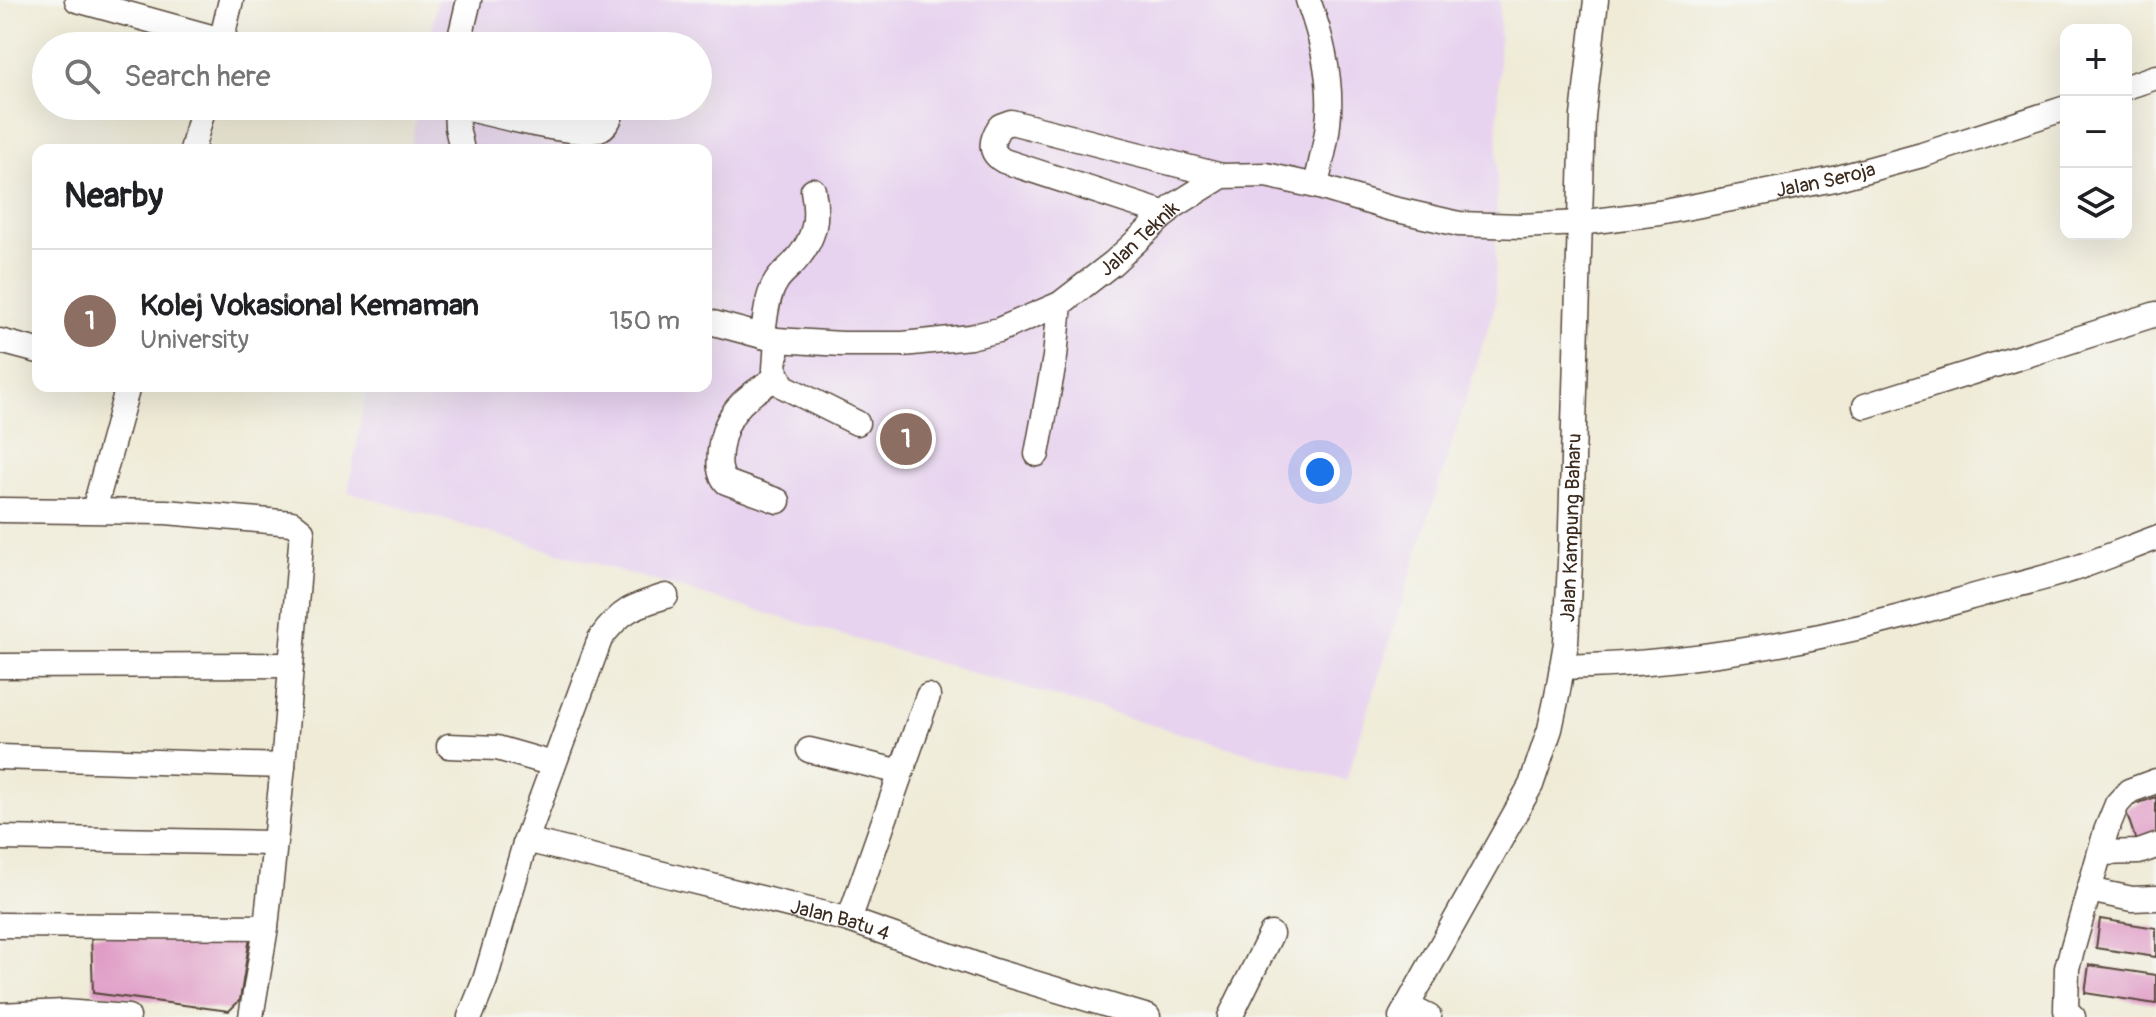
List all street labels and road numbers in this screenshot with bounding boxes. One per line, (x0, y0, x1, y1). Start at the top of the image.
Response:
street label: Jalan Seroja (1774, 156, 1878, 203)
street label: Jalan Teknik (1095, 195, 1185, 282)
street label: Jalan Kampung Baharu (1555, 433, 1587, 623)
street label: Jalan Batu 4 (788, 894, 893, 946)

